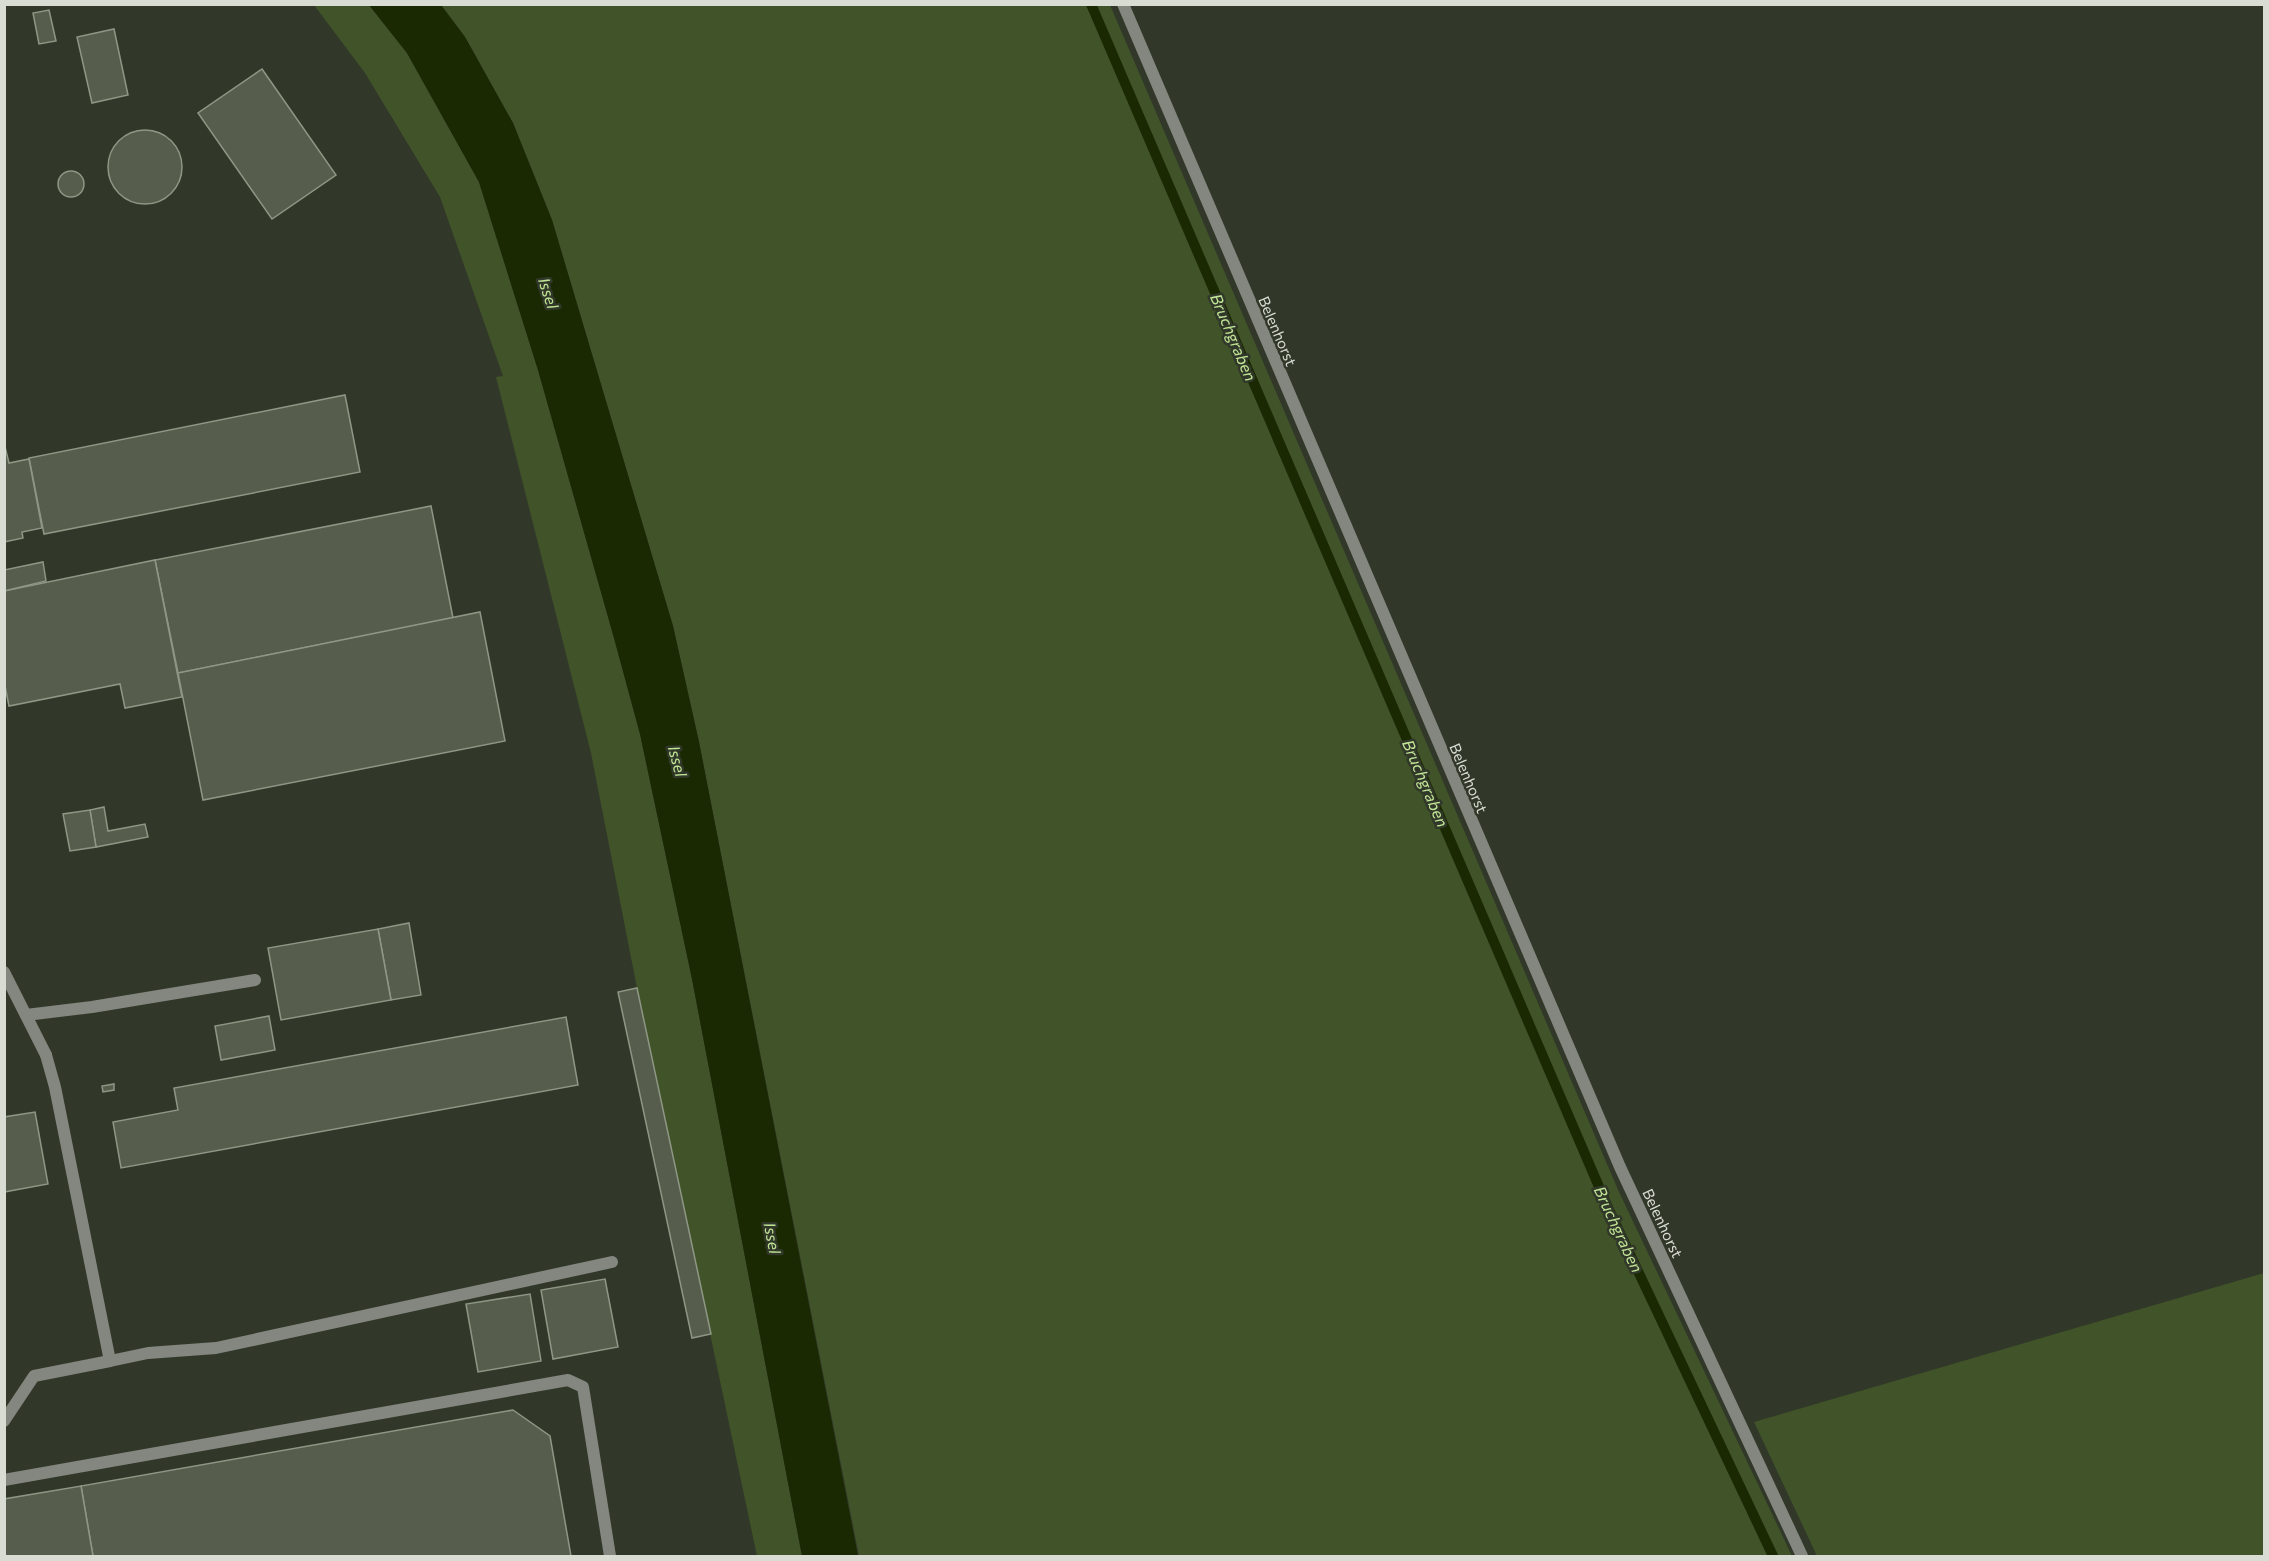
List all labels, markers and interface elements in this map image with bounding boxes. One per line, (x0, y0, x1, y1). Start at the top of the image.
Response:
water label: Issel (535, 275, 563, 312)
water label: Bruchgraben (1207, 290, 1261, 384)
street label: Belenhorst (1255, 293, 1301, 369)
water label: Bruchgraben (1399, 736, 1453, 830)
street label: Belenhorst (1446, 740, 1492, 816)
water label: Issel (665, 743, 691, 780)
water label: Bruchgraben (1591, 1183, 1647, 1275)
street label: Belenhorst (1639, 1186, 1687, 1260)
water label: Issel (761, 1221, 786, 1256)

